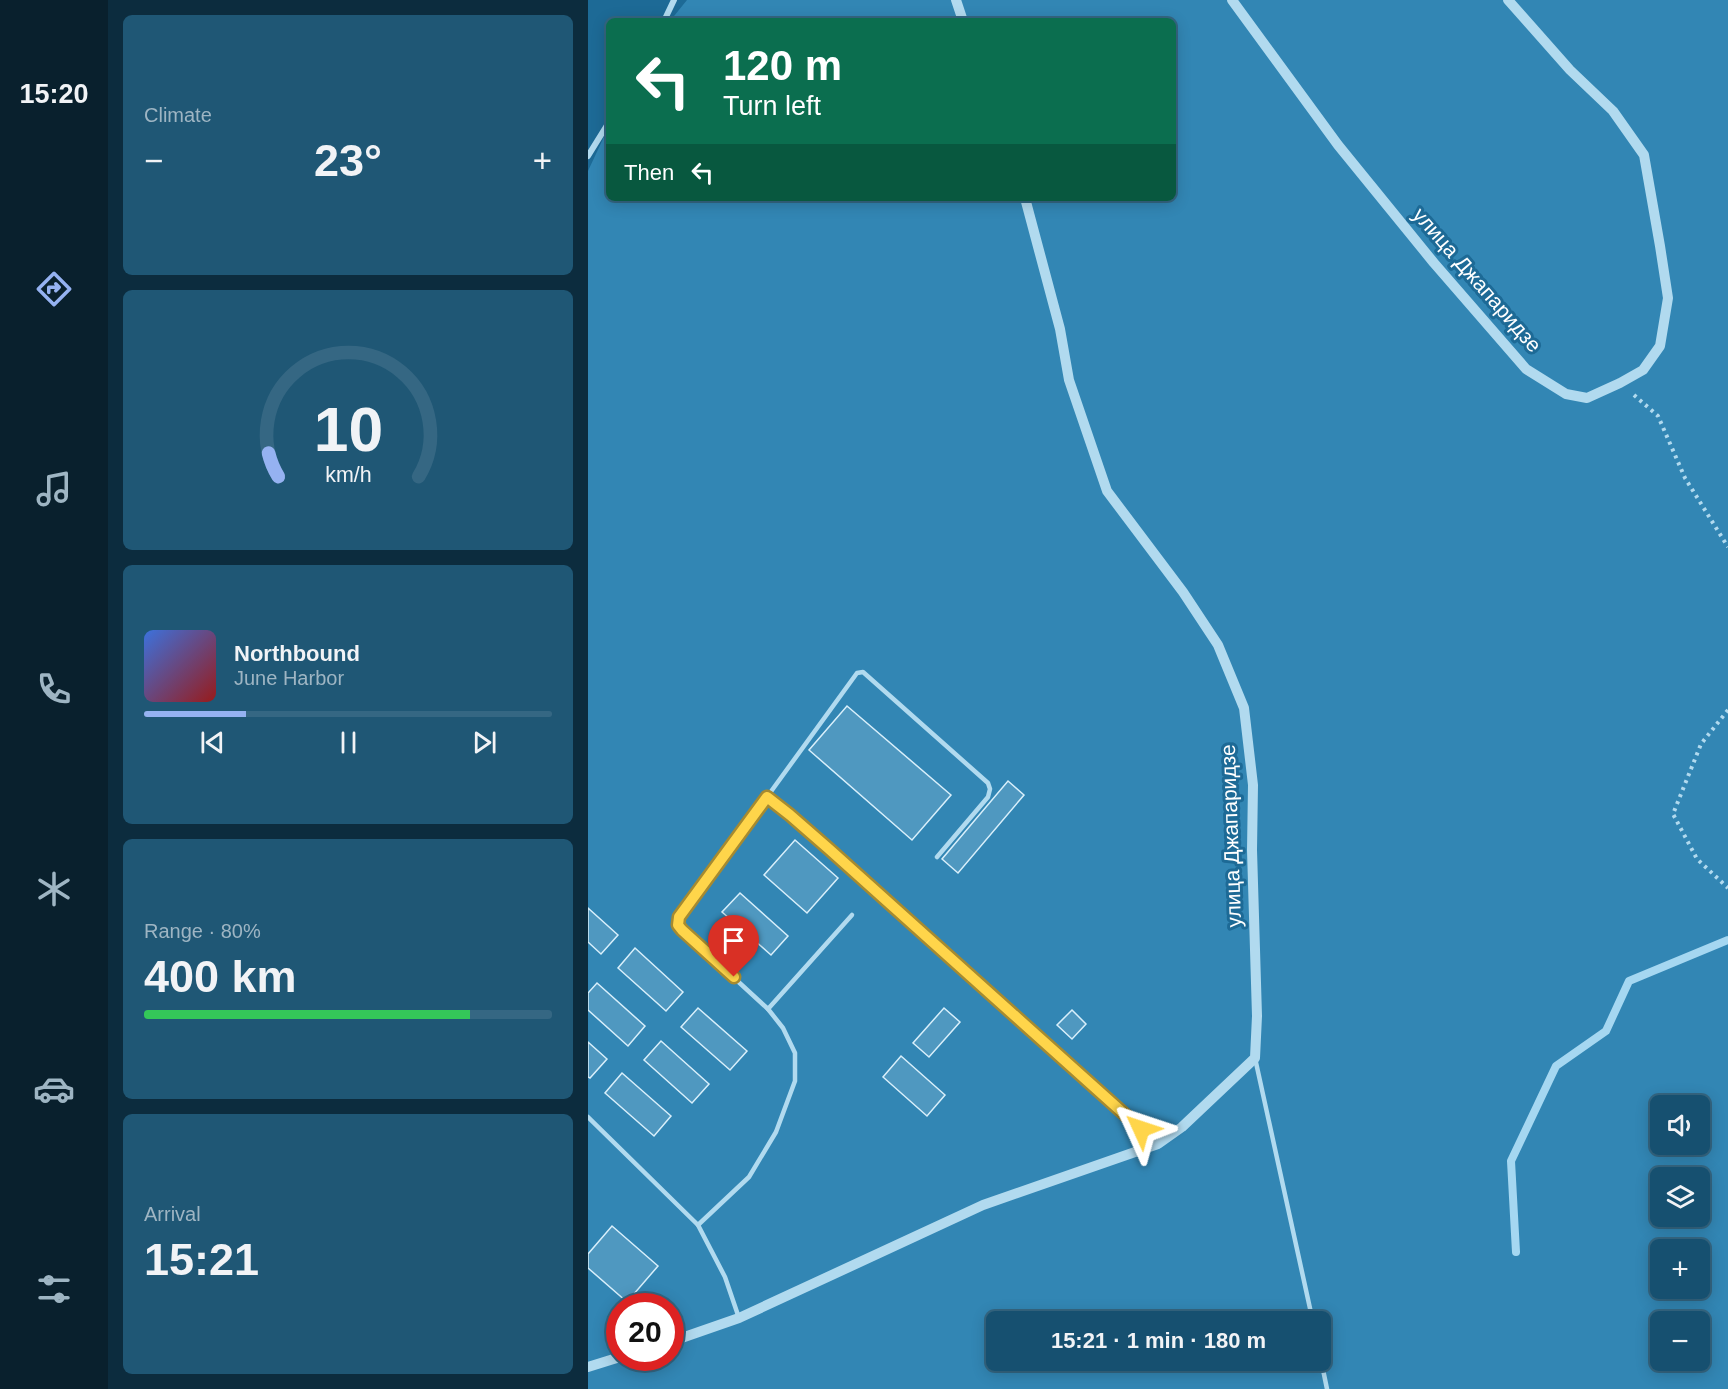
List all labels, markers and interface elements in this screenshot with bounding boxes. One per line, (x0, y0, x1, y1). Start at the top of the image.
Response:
icon: left (624, 42, 702, 120)
text: 120 m (723, 42, 842, 89)
text: 15:20 (19, 79, 89, 109)
text: Turn left (723, 91, 821, 121)
text: Climate (144, 104, 212, 126)
text: 23° (314, 135, 382, 186)
text: − (144, 142, 163, 179)
text: + (533, 142, 552, 179)
icon: left (686, 156, 719, 189)
text: Then (624, 160, 674, 185)
street label: улица Джапаридзе (1409, 203, 1546, 356)
icon: directions (33, 268, 75, 310)
text: 10 (313, 395, 383, 464)
text: km/h (325, 463, 371, 487)
icon: music (33, 468, 75, 510)
text: Northbound (234, 641, 360, 666)
text: June Harbor (234, 667, 344, 689)
icon: phone (33, 668, 75, 710)
icon: previous (196, 726, 229, 759)
icon: pause (332, 726, 365, 759)
icon: next (468, 726, 501, 759)
street label: улица Джапаридзе (1216, 744, 1245, 928)
icon: climate (33, 868, 75, 910)
pin (708, 915, 759, 977)
text: Range · 80% (144, 920, 261, 942)
icon: arrive (717, 924, 750, 957)
text: 400 km (144, 951, 297, 1002)
icon: car (33, 1068, 75, 1110)
map controls (1650, 1095, 1710, 1371)
button: sound (1650, 1095, 1710, 1155)
position arrow (1109, 1097, 1173, 1161)
button: layers (1650, 1167, 1710, 1227)
text: Arrival (144, 1203, 201, 1225)
text: 15:21 (144, 1234, 259, 1285)
button: + (1650, 1239, 1710, 1299)
icon: filters (33, 1268, 75, 1310)
speed limit sign: 20 (606, 1293, 684, 1371)
button: − (1650, 1311, 1710, 1371)
text: 15:21 · 1 min · 180 m (1051, 1328, 1266, 1353)

